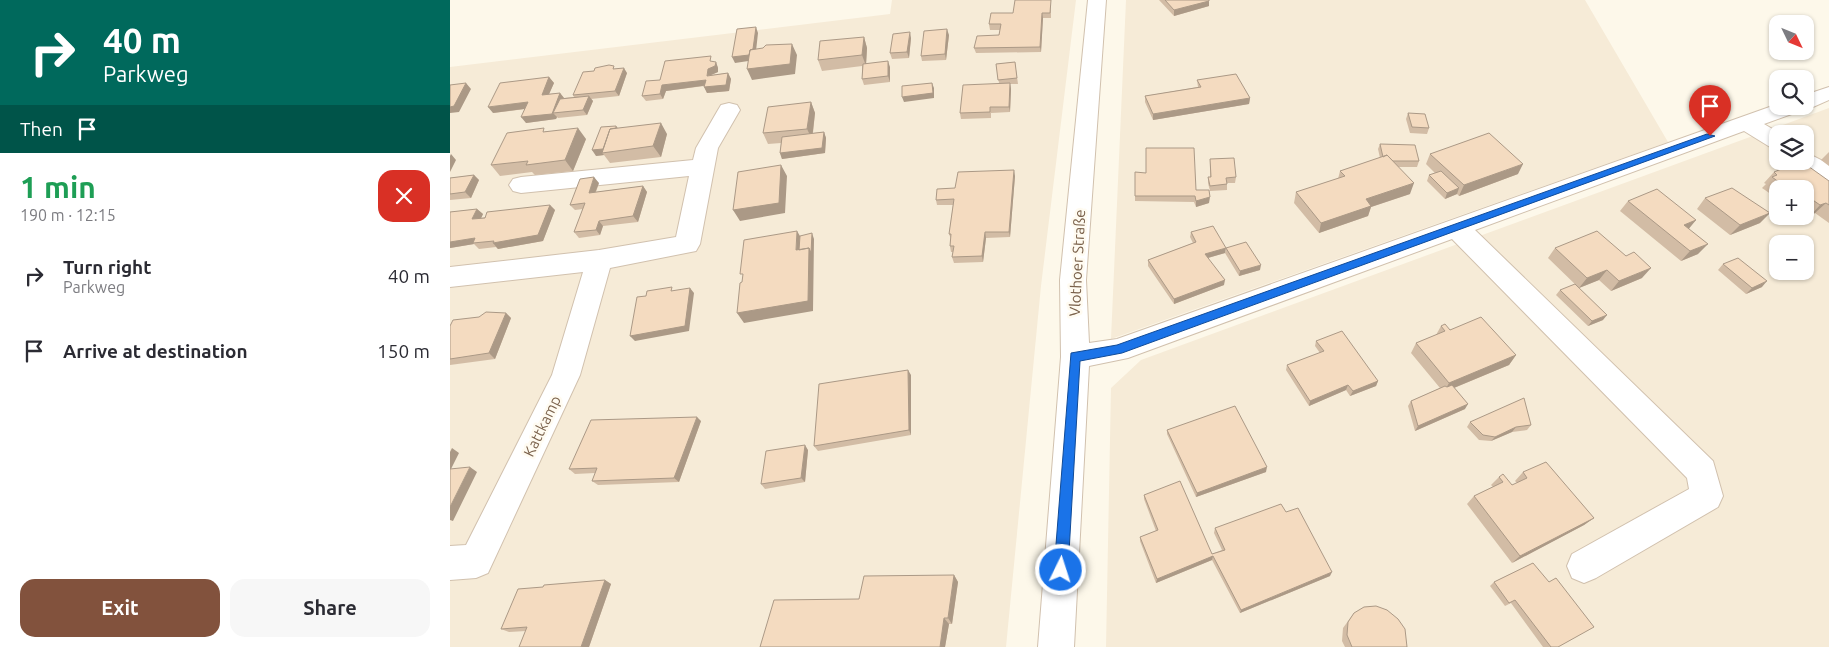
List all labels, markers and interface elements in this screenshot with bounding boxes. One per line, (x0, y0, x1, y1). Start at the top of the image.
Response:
north arrow (1769, 15, 1814, 60)
map controls (1769, 15, 1814, 280)
icon: right (20, 20, 85, 85)
text: 40 m (103, 20, 181, 60)
text: Parkweg (103, 61, 189, 86)
button: search (1769, 70, 1814, 115)
pin (1689, 85, 1731, 136)
icon: arrive (1696, 92, 1724, 120)
icon: arrive (73, 115, 101, 143)
text: Then (20, 118, 63, 140)
button: layers (1769, 125, 1814, 170)
text: 1 min (20, 170, 96, 204)
button: close (378, 170, 430, 222)
button: + (1769, 180, 1814, 225)
text: 190 m · 12:15 (20, 206, 116, 224)
street label: Vlothoer Straße (1066, 209, 1088, 317)
button: − (1769, 235, 1814, 280)
text: Turn right (63, 256, 151, 278)
icon: right (20, 262, 48, 290)
text: 40 m (388, 265, 430, 287)
text: Parkweg (63, 278, 125, 296)
icon: arrive (20, 337, 48, 365)
text: Arrive at destination (63, 340, 248, 362)
text: 150 m (377, 340, 430, 362)
street label: Kattkamp (520, 393, 564, 459)
position arrow (1034, 543, 1086, 595)
button: Exit (20, 579, 220, 637)
button: Share (230, 579, 430, 637)

